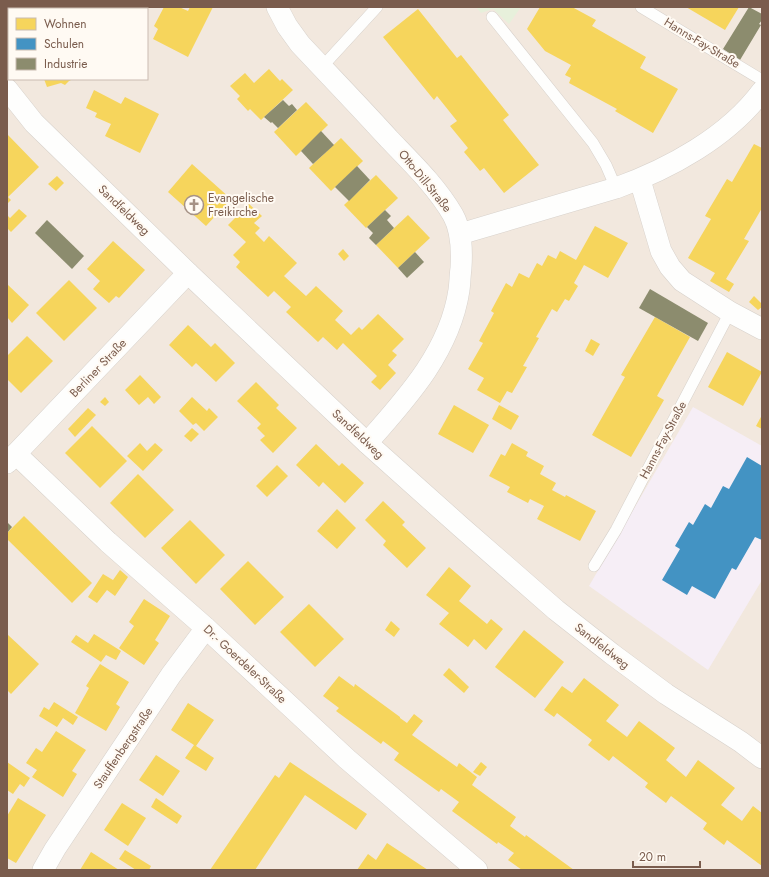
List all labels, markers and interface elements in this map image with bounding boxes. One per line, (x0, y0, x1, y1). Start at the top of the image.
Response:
legend (8, 8, 148, 80)
street label: Hanns-Fay-Straße (661, 13, 743, 73)
text: Wohnen (44, 15, 87, 33)
text: Schulen (44, 35, 84, 53)
text: Industrie (44, 55, 88, 73)
street label: Otto-Dill-Straße (394, 146, 456, 216)
street label: Sandfeldweg (94, 181, 154, 239)
place label: Evangelische Freikirche (208, 189, 274, 221)
church icon: Evangelische Freikirche (183, 194, 205, 216)
street label: Berliner Straße (65, 335, 131, 401)
street label: Hanns-Fay-Straße (635, 398, 691, 482)
street label: Sandfeldweg (328, 405, 388, 463)
street label: Sandfeldweg (571, 619, 633, 673)
street label: Dr.- Goerdeler-Straße (199, 620, 291, 708)
street label: Stauffenbergstraße (89, 703, 157, 793)
scale bar (633, 843, 700, 869)
text: 20 m (639, 848, 666, 866)

